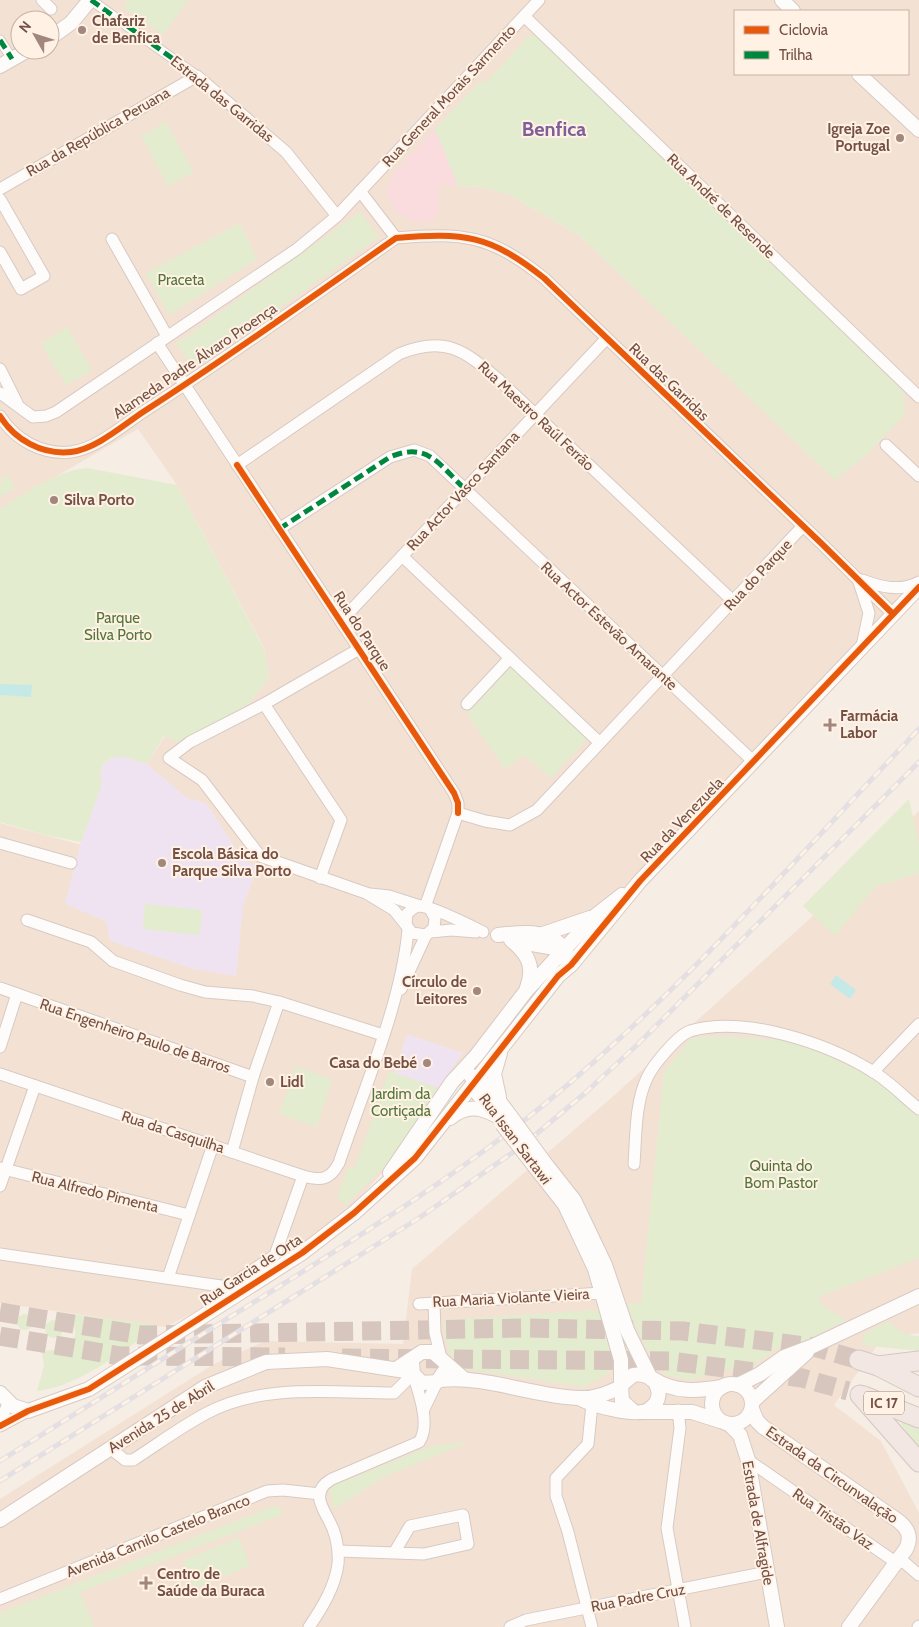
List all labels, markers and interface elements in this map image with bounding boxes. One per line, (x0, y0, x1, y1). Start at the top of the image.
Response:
north arrow (10, 10, 60, 60)
legend (734, 10, 909, 75)
place label: Chafariz de Benfica (92, 12, 161, 47)
text: N (15, 17, 35, 36)
street label: Rua General Morais Sarmento (378, 21, 520, 171)
text: Ciclovia (779, 21, 829, 39)
marker: Chafariz de Benfica (76, 24, 88, 36)
text: Trilha (779, 46, 813, 64)
street label: Estrada das Garridas (167, 52, 277, 146)
street label: Rua da República Peruana (23, 83, 174, 180)
district label: Benfica (522, 117, 586, 141)
place label: Igreja Zoe Portugal (827, 120, 890, 155)
marker: Igreja Zoe Portugal (894, 132, 906, 144)
street label: Rua André de Resende (663, 150, 779, 262)
park label: Praceta (158, 271, 205, 289)
street label: Alameda Padre Álvaro Proença (109, 298, 281, 423)
street label: Rua das Garridas (625, 339, 713, 425)
street label: Rua Maestro Raúl Ferrão (474, 357, 598, 475)
street label: Rua Actor Vasco Santana (403, 427, 524, 555)
place label: Silva Porto (64, 491, 135, 509)
marker: Silva Porto (48, 494, 60, 506)
street label: Rua do Parque (720, 535, 796, 615)
street label: Rua Actor Estevão Amarante (537, 558, 681, 694)
street label: Rua do Parque (330, 588, 395, 674)
park label: Parque Silva Porto (84, 609, 152, 644)
place label: Farmácia Labor (840, 707, 899, 742)
marker: Farmácia Labor (824, 719, 836, 731)
street label: Rua da Venezuela (637, 773, 728, 866)
place label: Escola Básica do Parque Silva Porto (172, 845, 292, 880)
marker: Escola Básica do Parque Silva Porto (156, 857, 168, 869)
place label: Círculo de Leitores (402, 973, 467, 1008)
marker: Círculo de Leitores (471, 985, 483, 997)
street label: Rua Engenheiro Paulo de Barros (37, 995, 233, 1077)
place label: Casa do Bebé (329, 1054, 417, 1072)
marker: Casa do Bebé (421, 1057, 433, 1069)
place label: Lidl (280, 1073, 304, 1091)
marker: Lidl (264, 1076, 276, 1088)
park label: Jardim da Cortiçada (371, 1085, 432, 1120)
street label: Rua Issan Sartawi (475, 1090, 555, 1188)
street label: Rua da Casquilha (119, 1107, 227, 1157)
park label: Quinta do Bom Pastor (744, 1157, 818, 1192)
street label: Rua Alfredo Pimenta (30, 1168, 161, 1217)
street label: Rua Garcia de Orta (197, 1230, 306, 1310)
street label: Rua Maria Violante Vieira (432, 1285, 591, 1311)
street label: Avenida 25 de Abril (105, 1377, 218, 1457)
road number: IC 17 (864, 1392, 904, 1415)
street label: Estrada da Circunvalação (763, 1423, 901, 1527)
street label: Estrada de Alfragide (738, 1459, 778, 1587)
street label: Rua Tristão Vaz (789, 1484, 877, 1554)
street label: Avenida Camilo Castelo Branco (64, 1491, 252, 1581)
place label: Centro de Saúde da Buraca (157, 1565, 265, 1600)
marker: Centro de Saúde da Buraca (139, 1576, 153, 1590)
street label: Rua Padre Cruz (589, 1580, 687, 1616)

